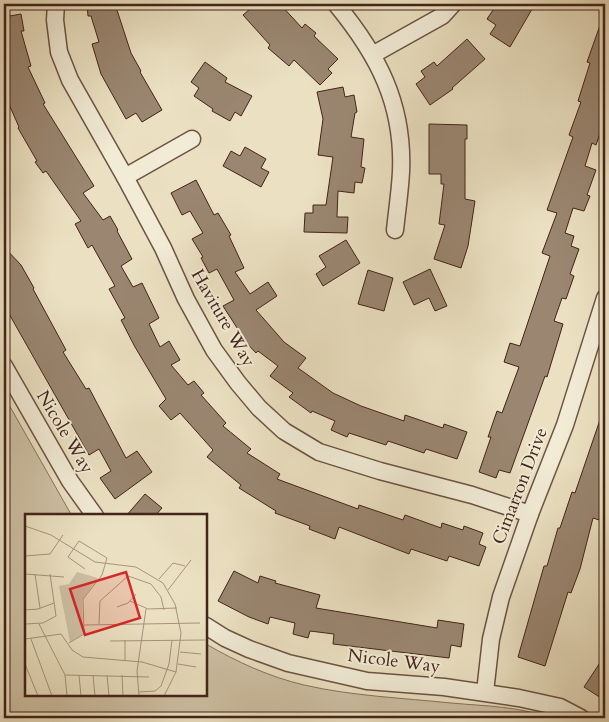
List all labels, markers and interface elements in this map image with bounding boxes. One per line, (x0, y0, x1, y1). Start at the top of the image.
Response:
street label: Haviture Way (185, 264, 261, 372)
street label: Nicole Way (30, 386, 100, 479)
street label: Cimarron Drive (486, 424, 554, 548)
inset map (25, 514, 208, 697)
street label: Nicole Way (346, 643, 442, 679)

